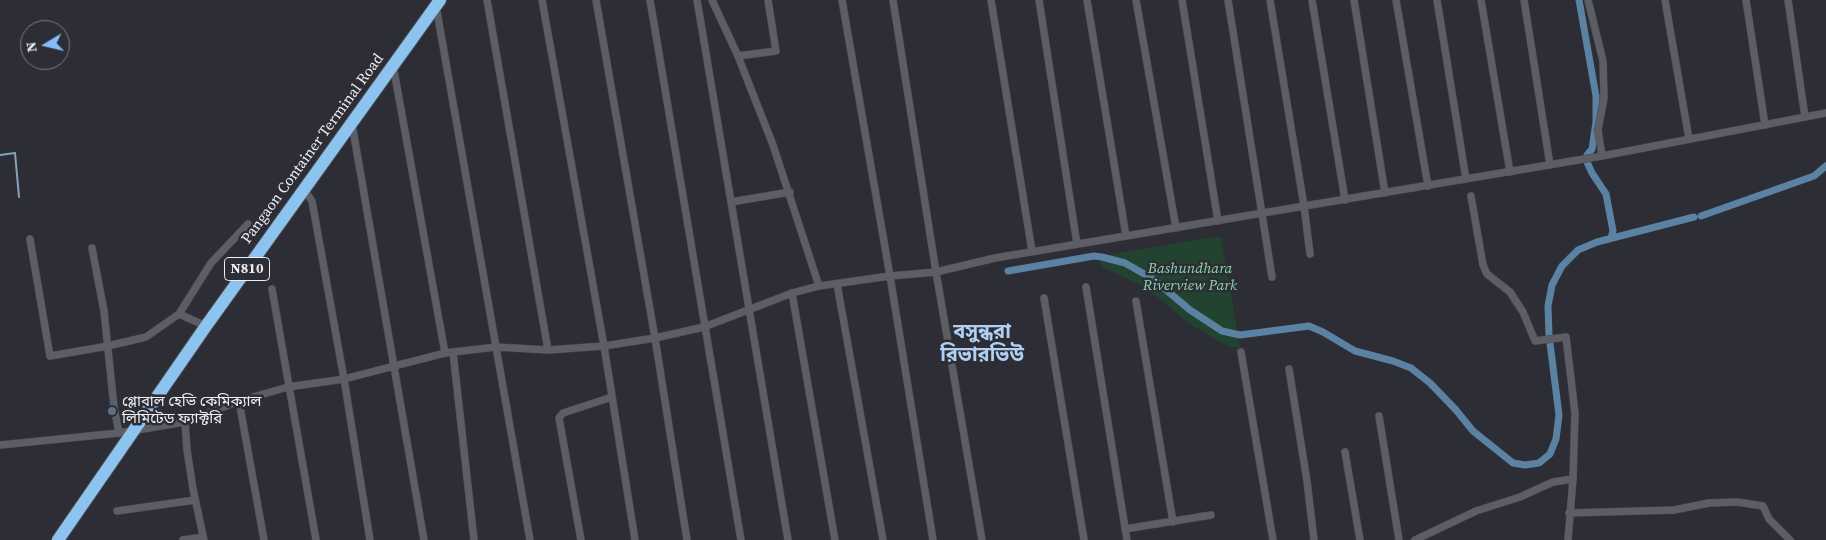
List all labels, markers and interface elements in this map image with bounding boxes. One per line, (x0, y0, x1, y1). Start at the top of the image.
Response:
north arrow (20, 20, 70, 70)
text: N (20, 41, 42, 54)
street label: Pangaon Container Terminal Road (238, 51, 388, 247)
road number: N810 (224, 258, 270, 280)
park label: Bashundhara Riverview Park (1143, 260, 1237, 295)
district label: বসুন্ধরা রিভারভিউ (940, 321, 1024, 368)
place label: গ্লোবাল হেভি কেমিক্যাল লিমিটেড ফ্যাক্টরি (122, 393, 262, 428)
marker: গ্লোবাল হেভি কেমিক্যাল লিমিটেড ফ্যাক্টরি (106, 405, 118, 417)

